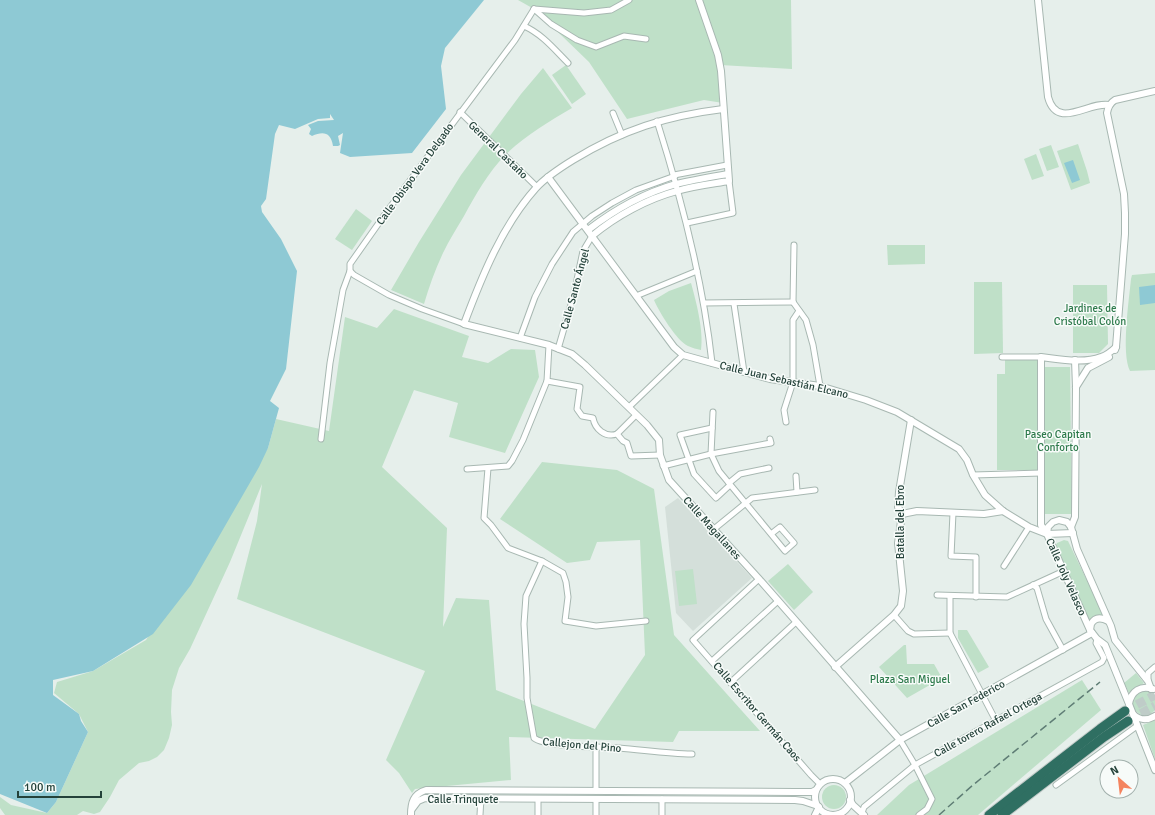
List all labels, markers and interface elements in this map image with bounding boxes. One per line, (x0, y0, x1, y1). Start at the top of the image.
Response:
street label: General Castaño (466, 118, 531, 182)
street label: Calle Obispo Vera Delgado (374, 120, 457, 228)
street label: Calle Santo Ángel (557, 247, 592, 331)
park label: Jardines de Cristóbal Colón (1054, 302, 1126, 328)
street label: Calle Juan Sebastián Elcano (718, 359, 850, 401)
park label: Paseo Capitan Conforto (1025, 428, 1091, 454)
street label: Batalla del Ebro (894, 484, 907, 559)
street label: Calle Magallanes (680, 494, 744, 562)
street label: Calle Joly Velasco (1043, 536, 1089, 618)
street label: Calle Escritor Germán Caos (710, 660, 804, 765)
park label: Plaza San Miguel (870, 673, 950, 686)
street label: Calle San Federico (925, 677, 1007, 731)
street label: Calle torero Rafael Ortega (932, 690, 1045, 760)
street label: Callejon del Pino (542, 735, 622, 755)
north arrow (1099, 759, 1139, 799)
text: N (1108, 763, 1121, 778)
scale bar (18, 773, 101, 799)
text: 100 m (24, 780, 56, 795)
street label: Calle Trinquete (428, 793, 498, 806)

